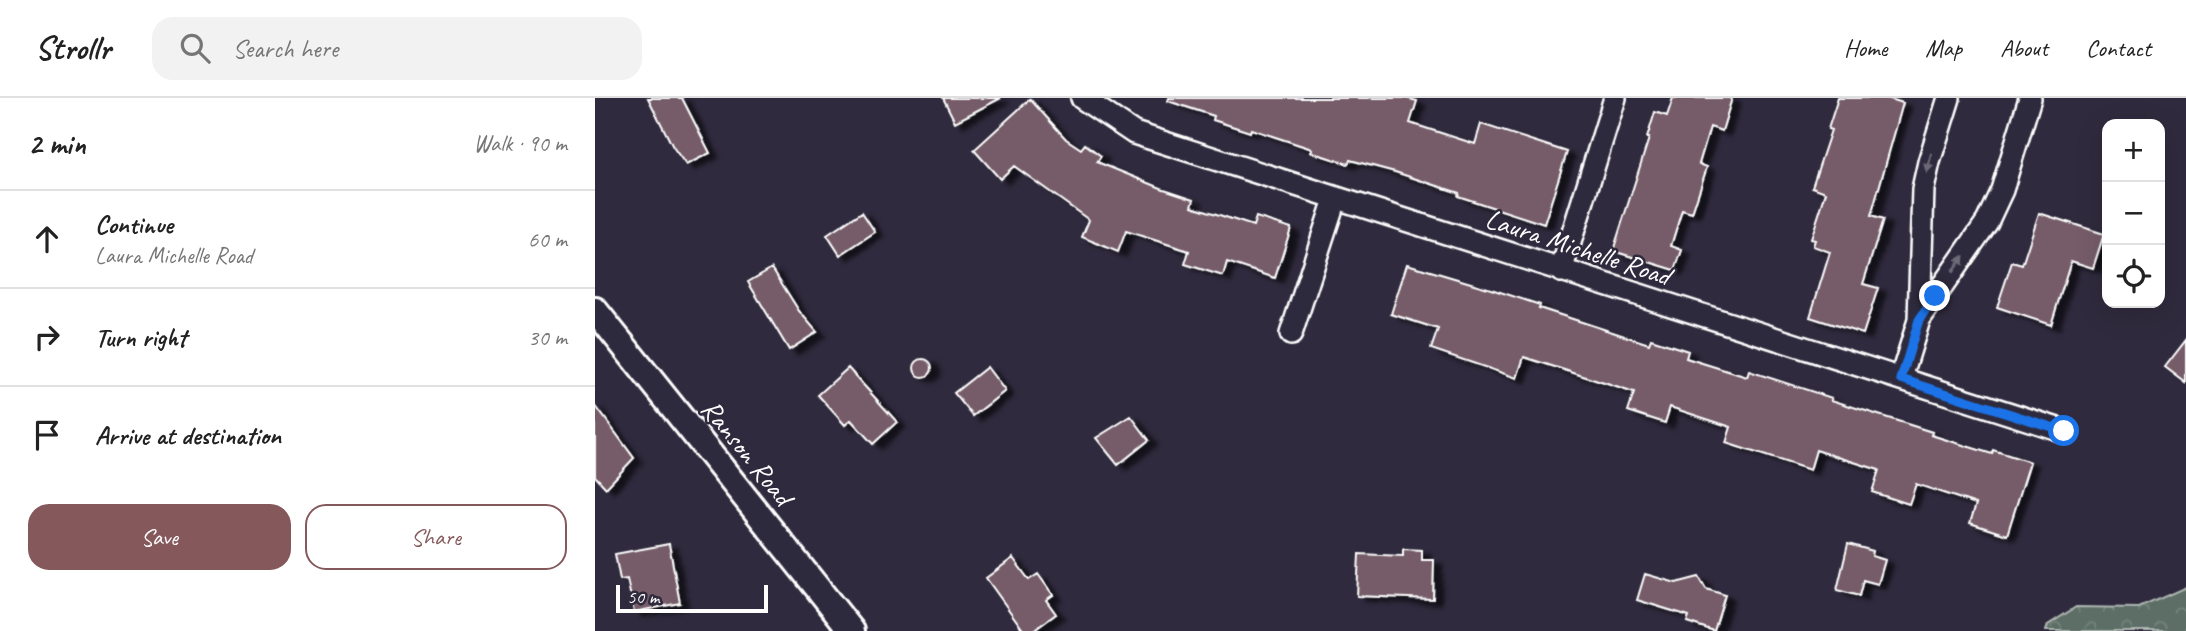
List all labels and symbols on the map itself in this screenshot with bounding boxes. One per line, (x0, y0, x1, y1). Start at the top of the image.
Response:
one-way arrow (1923, 152, 1934, 174)
street label: Laura Michelle Road (1481, 201, 1679, 295)
one-way arrow (1951, 255, 1965, 273)
route end (1919, 280, 1950, 311)
street label: Ranson Road (694, 392, 803, 515)
route start (2048, 415, 2079, 446)
scale bar (616, 582, 768, 614)

